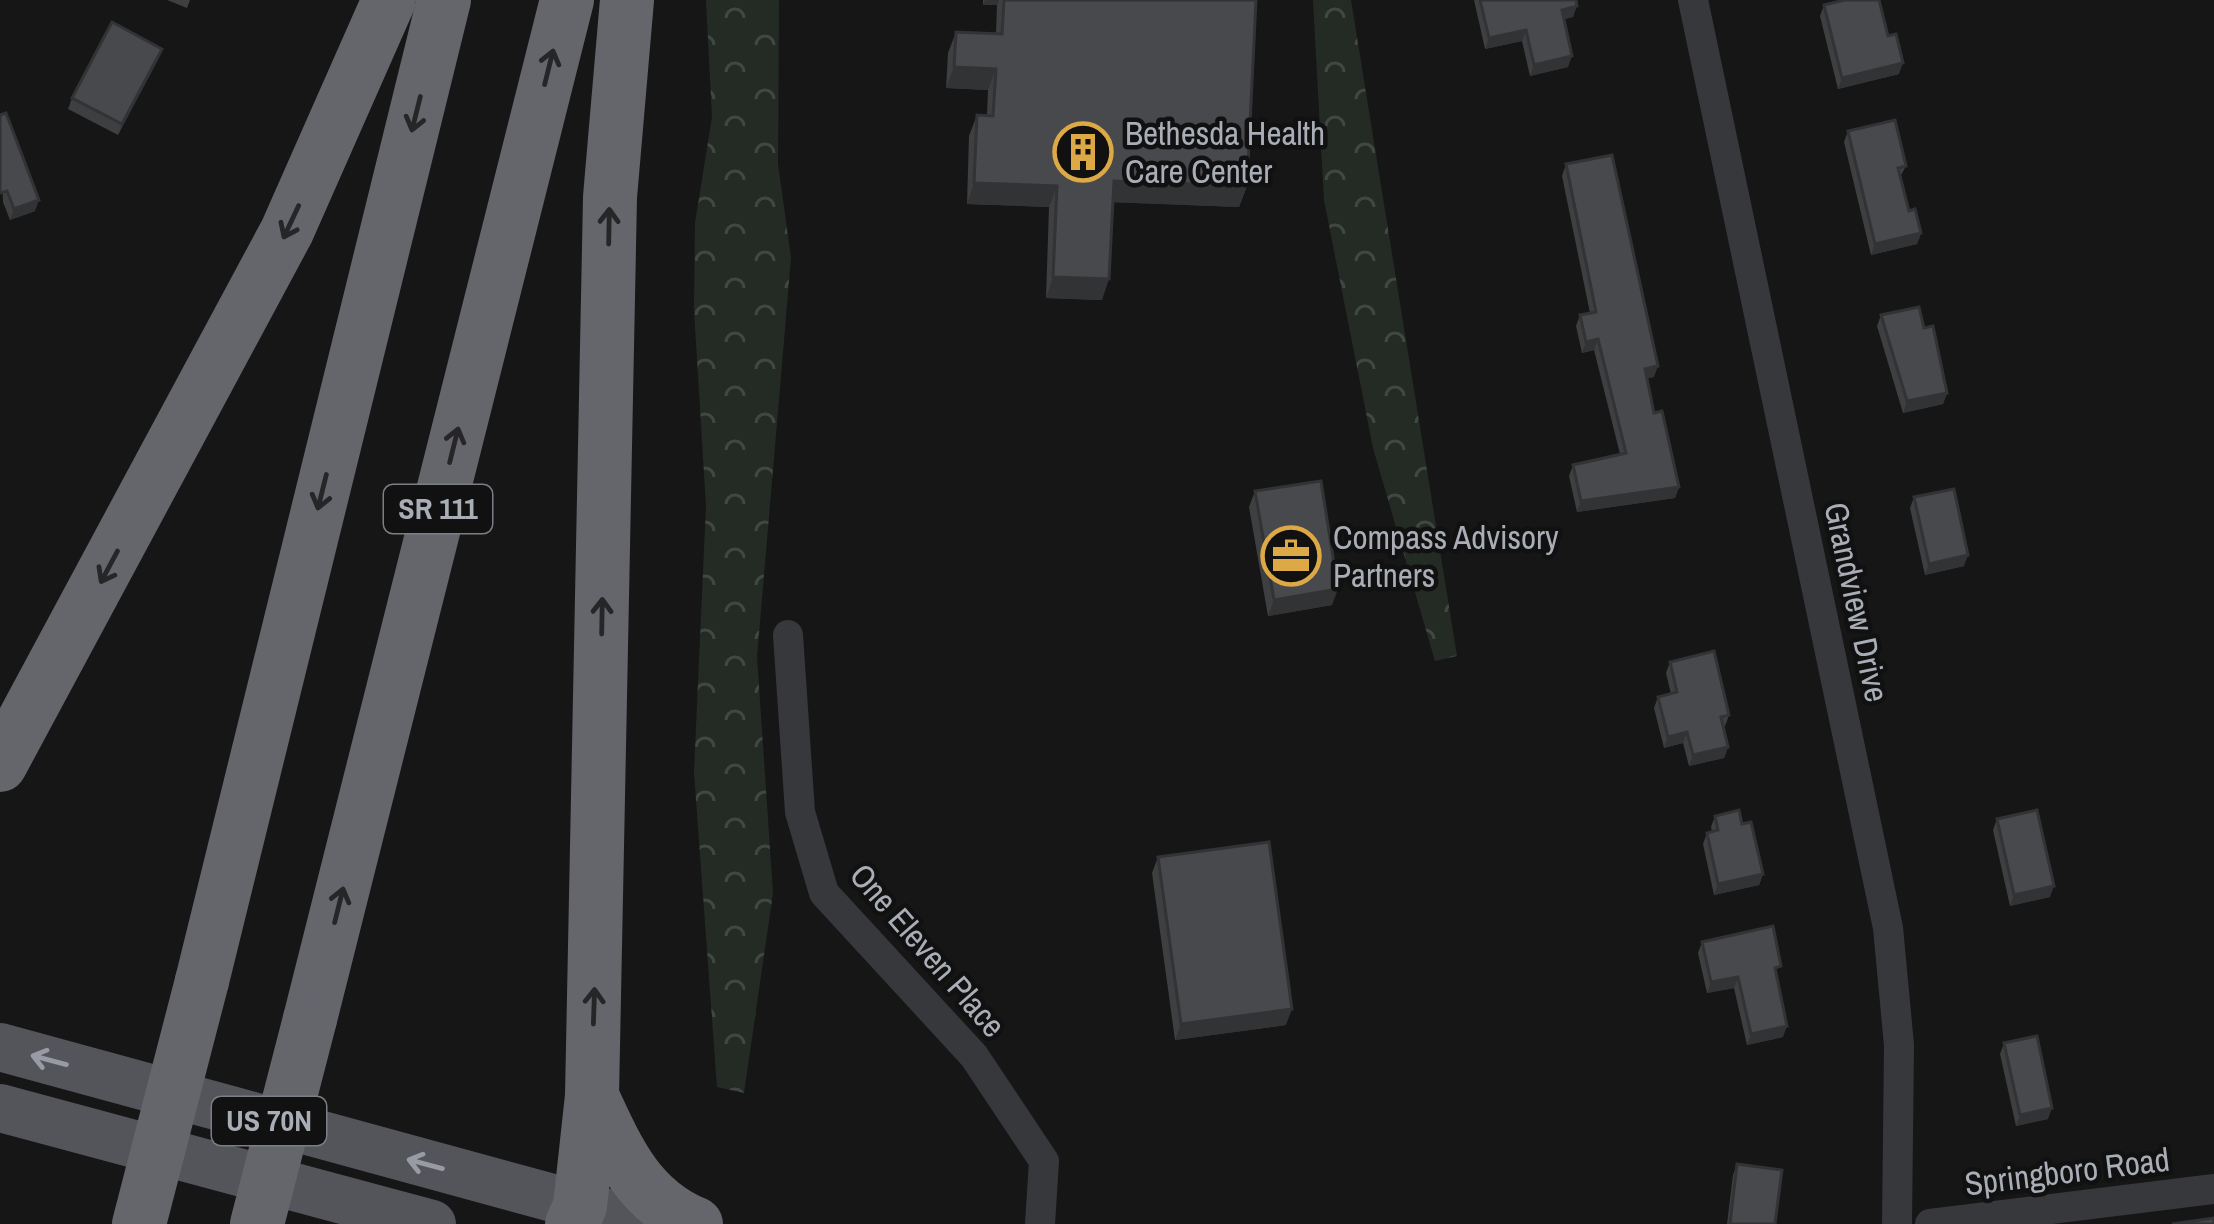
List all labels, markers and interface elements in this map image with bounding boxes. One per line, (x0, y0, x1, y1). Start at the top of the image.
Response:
one-way arrow (540, 49, 562, 87)
one-way arrow (403, 94, 425, 132)
place label: Bethesda Health Care Center (1125, 111, 1325, 193)
building icon: Bethesda Health Care Center (1052, 121, 1114, 183)
one-way arrow (279, 203, 301, 239)
one-way arrow (598, 207, 621, 246)
one-way arrow (444, 427, 466, 465)
one-way arrow (310, 473, 332, 511)
road number: SR 111 (384, 485, 492, 533)
street label: Grandview Drive (1814, 498, 1900, 706)
place label: Compass Advisory Partners (1333, 515, 1559, 597)
office icon: Compass Advisory Partners (1260, 525, 1322, 587)
one-way arrow (97, 549, 120, 584)
one-way arrow (591, 597, 614, 636)
street label: One Eleven Place (840, 854, 1016, 1046)
one-way arrow (329, 887, 351, 925)
one-way arrow (583, 987, 606, 1026)
one-way arrow (31, 1048, 69, 1070)
road number: US 70N (212, 1097, 326, 1145)
street label: Springboro Road (1962, 1137, 2172, 1205)
one-way arrow (407, 1152, 445, 1174)

